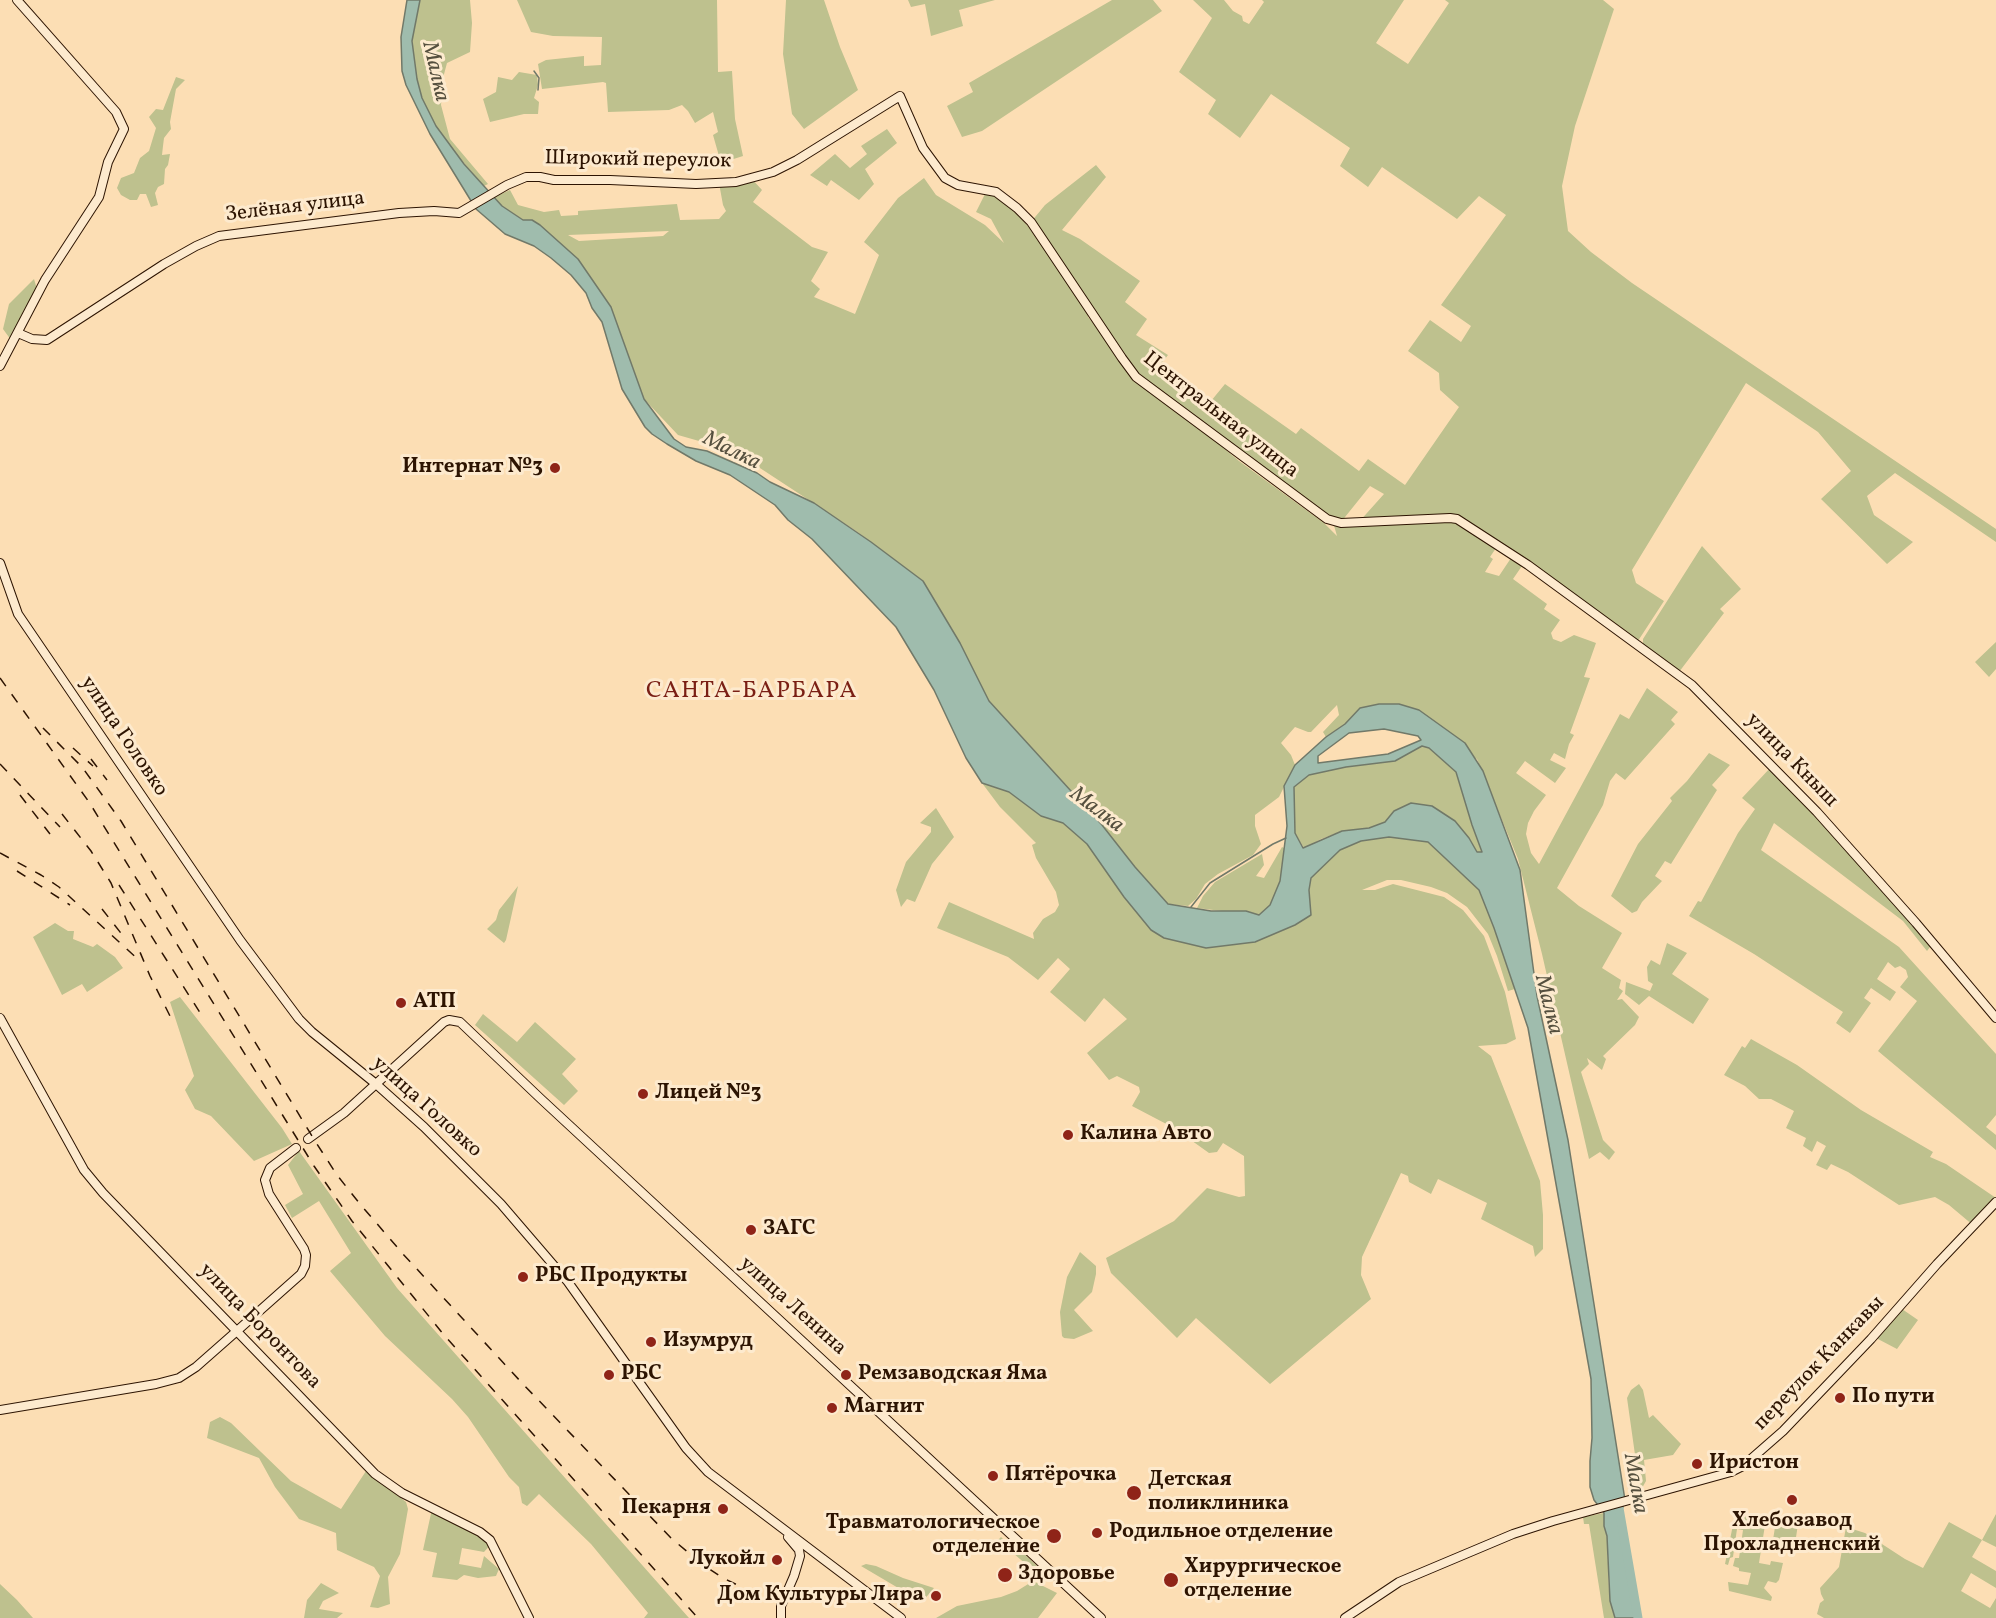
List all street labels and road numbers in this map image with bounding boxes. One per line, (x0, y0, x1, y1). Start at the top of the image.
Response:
street label: Широкий переулок (544, 147, 732, 175)
street label: Зелёная улица (224, 187, 366, 229)
street label: Центральная улица (1137, 347, 1303, 485)
street label: улица Головко (74, 672, 172, 802)
street label: улица Кныш (1740, 708, 1842, 814)
street label: улица Головко (366, 1052, 486, 1164)
street label: улица Ленина (733, 1252, 851, 1362)
street label: улица Боронтова (192, 1259, 326, 1395)
street label: переулок Канкавы (1749, 1291, 1891, 1437)

